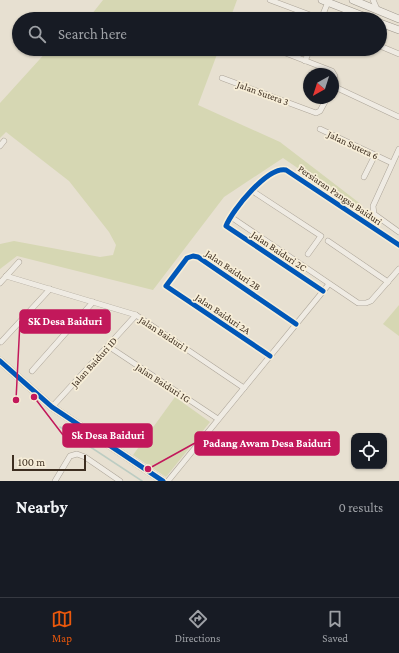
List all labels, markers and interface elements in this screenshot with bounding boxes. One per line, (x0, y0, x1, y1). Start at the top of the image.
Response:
search box (12, 12, 387, 56)
icon: search (26, 23, 48, 45)
text: Search here (58, 26, 127, 42)
north arrow (303, 68, 339, 104)
street label: Jalan Sutera 3 (235, 78, 291, 108)
street label: Jalan Sutera 6 (325, 128, 380, 162)
street label: Persiaran Pangsa Baiduri (296, 163, 384, 227)
street label: Jalan Baiduri 2C (249, 228, 309, 274)
street label: Jalan Baiduri 2B (203, 247, 263, 293)
street label: Jalan Baiduri 2A (193, 291, 253, 337)
callout: SK Desa Baiduri (20, 310, 110, 333)
street label: Jalan Baiduri 1 (136, 313, 191, 354)
text: SK Desa Baiduri (28, 315, 103, 327)
street label: Jalan Baiduri 1D (68, 335, 120, 390)
street label: Jalan Baiduri 1G (133, 361, 192, 405)
callout: Sk Desa Baiduri (63, 424, 152, 447)
text: Sk Desa Baiduri (71, 429, 145, 441)
callout: Padang Awam Desa Baiduri (195, 432, 339, 455)
map controls (351, 433, 387, 469)
button: locate (351, 433, 387, 469)
text: Padang Awam Desa Baiduri (203, 437, 332, 449)
scale bar (12, 453, 86, 472)
text: 100 m (18, 456, 45, 468)
text: Nearby (16, 498, 68, 517)
text: 0 results (338, 500, 383, 515)
tab: Map (51, 608, 73, 644)
tab: Directions (175, 608, 220, 644)
tab: Saved (322, 608, 348, 644)

